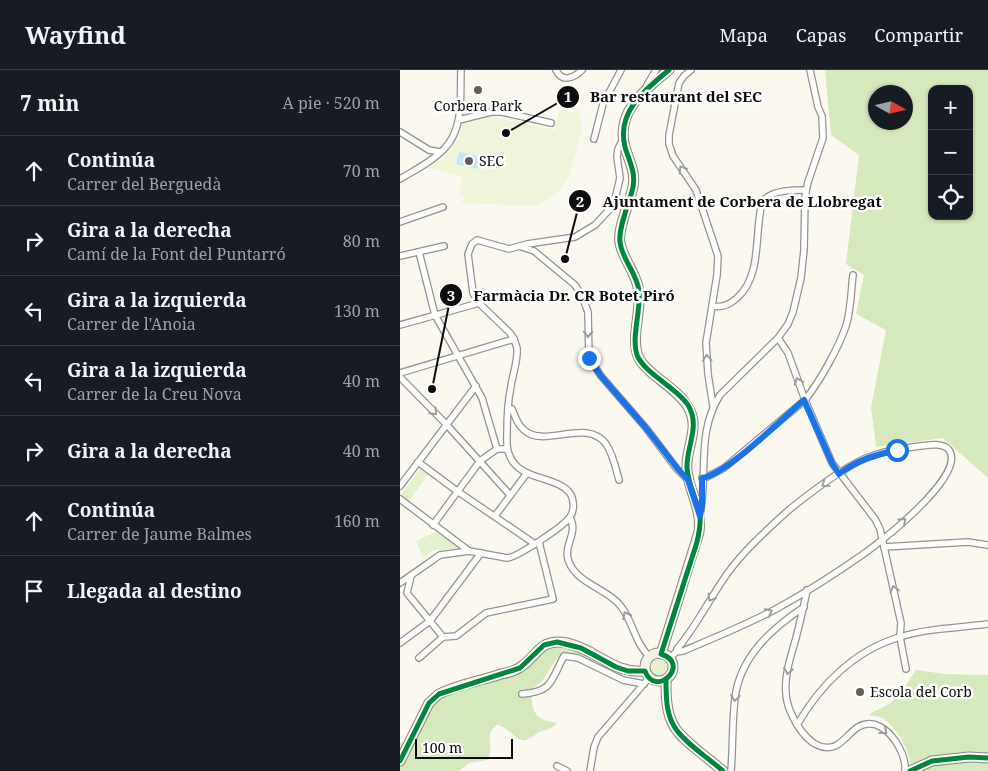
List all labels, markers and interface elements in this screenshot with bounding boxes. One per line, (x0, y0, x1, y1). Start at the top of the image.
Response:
text: Wayfind (25, 18, 126, 51)
text: Mapa (720, 23, 768, 47)
text: Capas (796, 23, 846, 47)
text: Compartir (874, 23, 963, 47)
callout: Bar restaurant del SEC (555, 82, 772, 112)
marker: Corbera Park (472, 84, 484, 96)
north arrow (868, 85, 913, 130)
map controls (928, 85, 973, 220)
button: + (928, 85, 973, 130)
text: 1 (564, 86, 572, 106)
text: Bar restaurant del SEC (590, 86, 762, 106)
text: 7 min (20, 89, 79, 117)
text: A pie · 520 m (283, 92, 380, 114)
place label: Corbera Park (434, 96, 523, 115)
button: − (928, 130, 973, 175)
text: Continúa (67, 147, 155, 173)
place label: SEC (479, 151, 504, 170)
marker: SEC (463, 155, 475, 167)
icon: ahead (20, 157, 48, 185)
text: 70 m (343, 160, 380, 182)
one-way arrow (678, 165, 688, 174)
text: Carrer del Berguedà (67, 173, 221, 195)
button: locate (928, 175, 973, 220)
callout: Ajuntament de Corbera de Llobregat (568, 186, 892, 216)
text: 2 (576, 191, 584, 211)
text: Ajuntament de Corbera de Llobregat (602, 191, 882, 211)
text: Gira a la derecha (67, 217, 232, 243)
icon: right (20, 227, 48, 255)
text: 80 m (343, 230, 380, 252)
text: Camí de la Font del Puntarró (67, 243, 286, 265)
callout: Farmàcia Dr. CR Botet Piró (438, 280, 685, 310)
text: 3 (447, 285, 455, 305)
text: Farmàcia Dr. CR Botet Piró (473, 285, 675, 305)
text: Gira a la izquierda (67, 287, 247, 313)
icon: left (20, 297, 48, 325)
text: 130 m (334, 300, 380, 322)
text: Carrer de l'Anoia (67, 313, 196, 335)
one-way arrow (583, 330, 593, 338)
route end (578, 347, 601, 370)
one-way arrow (701, 353, 712, 361)
text: Gira a la izquierda (67, 357, 247, 383)
icon: left (20, 367, 48, 395)
text: 40 m (343, 370, 380, 392)
one-way arrow (793, 377, 803, 386)
text: Carrer de la Creu Nova (67, 383, 242, 405)
one-way arrow (428, 406, 437, 415)
icon: right (20, 437, 48, 465)
text: Gira a la derecha (67, 438, 232, 464)
route start (886, 439, 909, 462)
text: 40 m (343, 440, 380, 462)
one-way arrow (821, 478, 830, 487)
text: Continúa (67, 497, 155, 523)
icon: ahead (20, 507, 48, 535)
text: 160 m (334, 510, 380, 532)
one-way arrow (897, 518, 906, 527)
text: Carrer de Jaume Balmes (67, 523, 252, 545)
icon: arrive (20, 577, 48, 605)
text: Llegada al destino (67, 578, 242, 604)
one-way arrow (889, 585, 899, 593)
one-way arrow (708, 593, 717, 602)
one-way arrow (764, 608, 773, 618)
one-way arrow (622, 611, 632, 620)
one-way arrow (783, 667, 794, 675)
place label: Escola del Corb (870, 682, 972, 701)
marker: Escola del Corb (854, 686, 866, 698)
one-way arrow (731, 694, 741, 703)
one-way arrow (878, 725, 887, 733)
scale bar (415, 736, 512, 759)
text: 100 m (422, 738, 462, 757)

